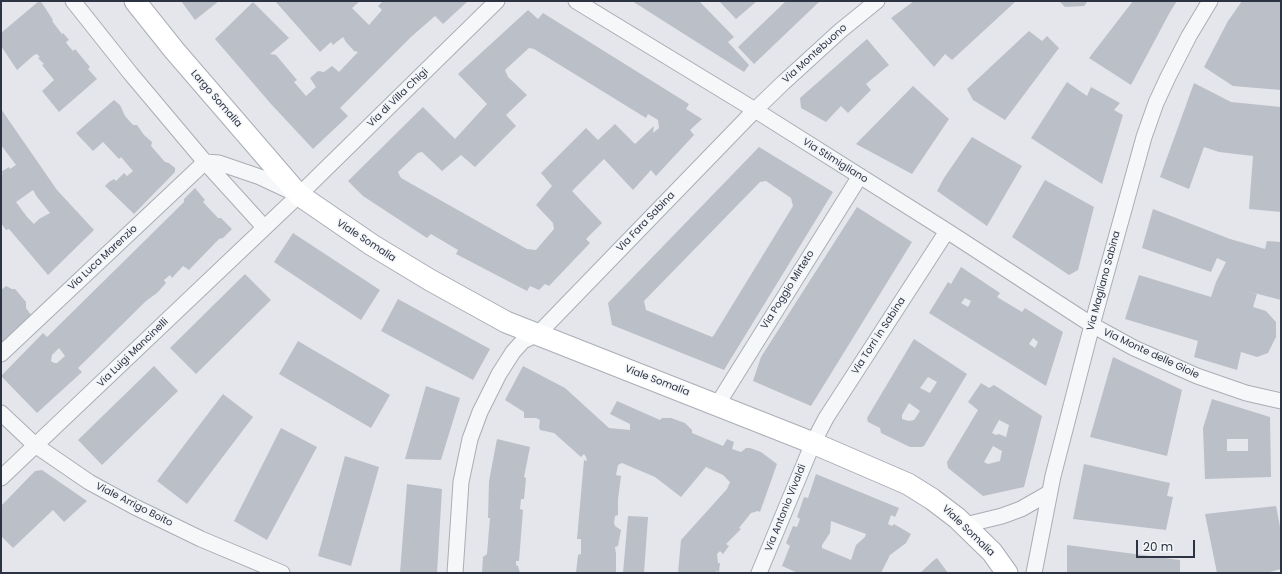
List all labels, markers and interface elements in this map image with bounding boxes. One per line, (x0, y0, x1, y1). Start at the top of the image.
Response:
street label: Via Montebuono (780, 22, 850, 86)
street label: Via di Villa Chigi (365, 66, 431, 130)
street label: Largo Somalia (188, 68, 244, 130)
street label: Via Stimigliano (800, 136, 870, 186)
street label: Via Fara Sabina (614, 190, 678, 254)
street label: Viale Somalia (334, 217, 398, 265)
street label: Via Luca Marenzio (66, 223, 140, 293)
street label: Via Magliano Sabina (1085, 230, 1123, 332)
street label: Via Poggio Mirteto (759, 248, 817, 332)
street label: Via Torri in Sabina (850, 295, 908, 377)
street label: Via Luigi Mancinelli (95, 316, 171, 390)
street label: Via Monte delle Gioie (1101, 326, 1201, 382)
street label: Viale Somalia (623, 363, 691, 399)
street label: Via Antonio Vivaldi (763, 463, 809, 553)
street label: Viale Arrigo Boito (93, 480, 175, 530)
street label: Viale Somalia (939, 503, 997, 559)
scale bar (1138, 532, 1197, 558)
text: 20 m (1143, 538, 1173, 555)

